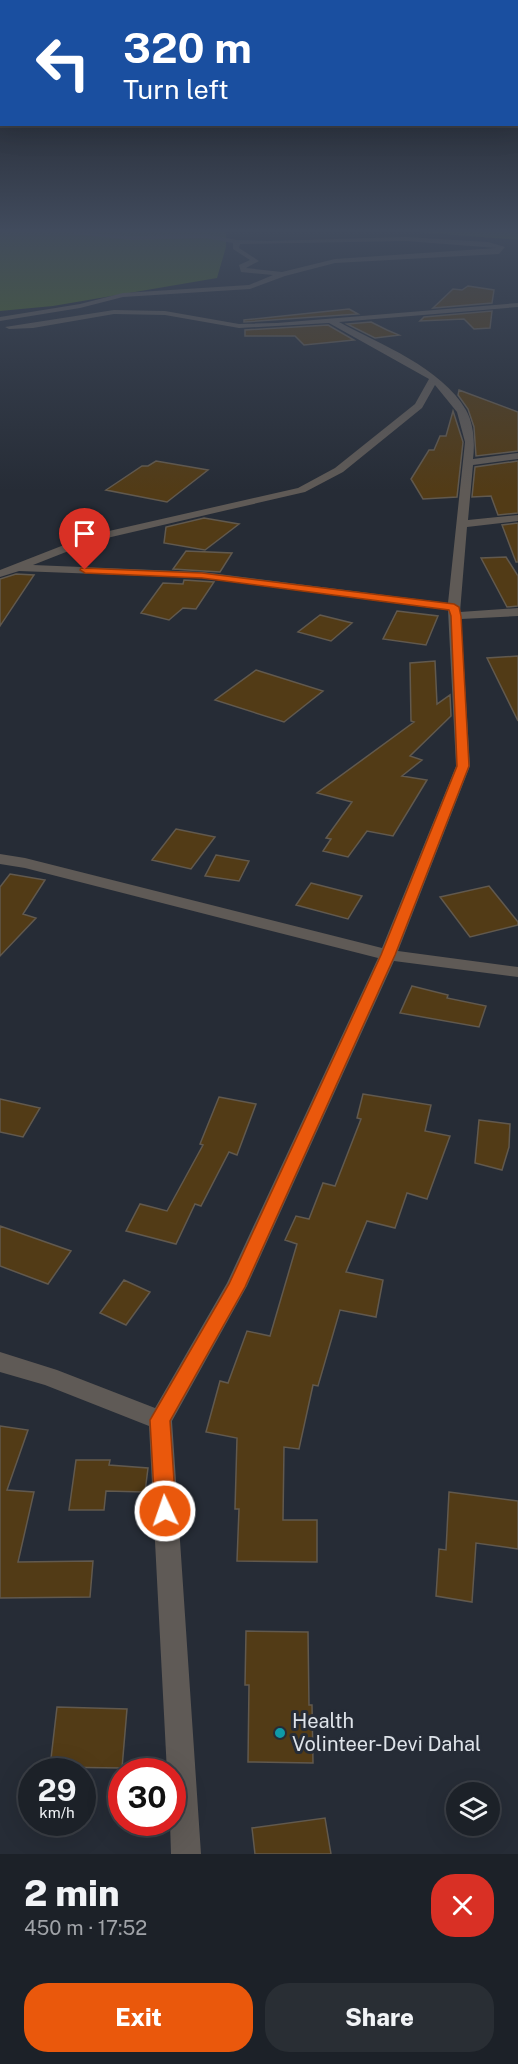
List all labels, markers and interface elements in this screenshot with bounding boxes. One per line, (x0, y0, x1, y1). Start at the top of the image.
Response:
text: 320 m (123, 23, 252, 72)
icon: left (24, 24, 102, 102)
text: Turn left (123, 73, 229, 105)
pin (59, 508, 110, 570)
icon: arrive (68, 517, 101, 550)
position arrow (133, 1479, 197, 1543)
place label: Health Volinteer-Devi Dahal (292, 1709, 481, 1756)
marker: Health Volinteer-Devi Dahal (273, 1726, 287, 1740)
speed limit sign: 30 (108, 1758, 186, 1836)
text: 29 (38, 1772, 76, 1808)
map controls (446, 1782, 500, 1836)
button: layers (446, 1782, 500, 1836)
text: km/h (39, 1804, 75, 1821)
text: 2 min (24, 1872, 120, 1914)
button: close (431, 1874, 494, 1937)
text: 450 m · 17:52 (24, 1916, 147, 1940)
button: Exit (24, 1983, 253, 2052)
button: Share (265, 1983, 494, 2052)

